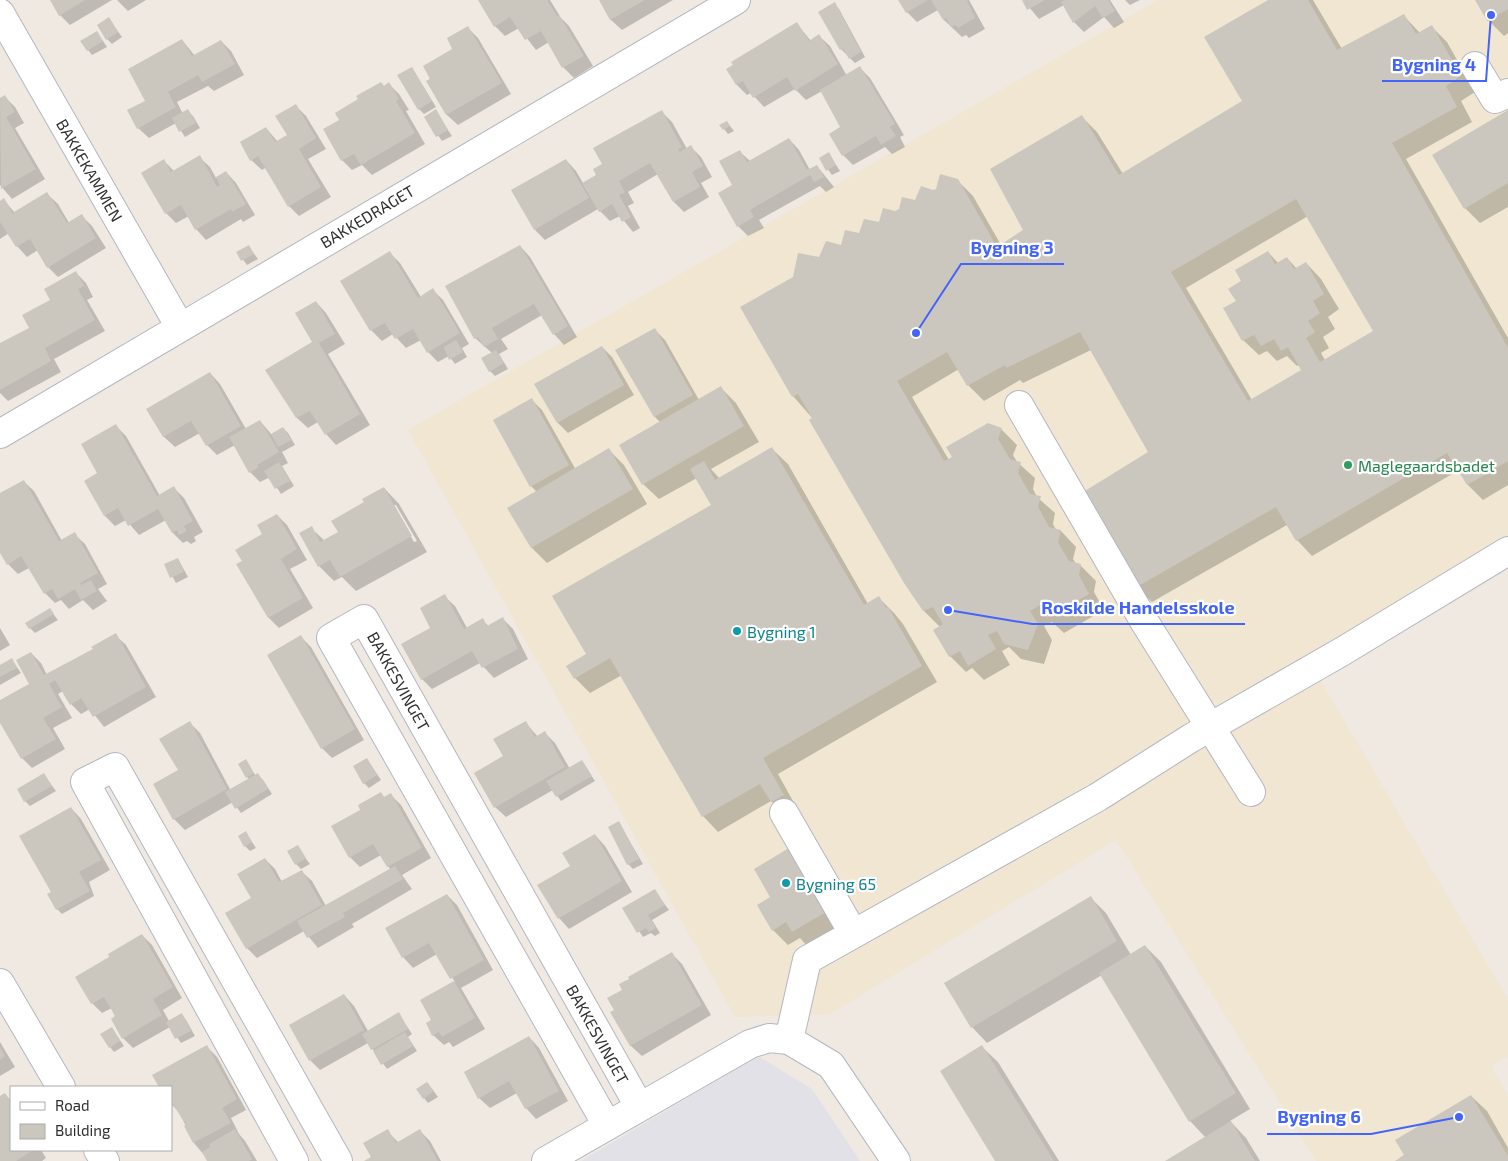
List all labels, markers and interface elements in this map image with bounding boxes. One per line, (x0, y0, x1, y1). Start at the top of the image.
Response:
callout: Bygning 4 (1382, 48, 1486, 81)
text: Bygning 4 (1392, 53, 1476, 75)
street label: BAKKEKAMMEN (53, 115, 127, 225)
street label: BAKKEDRAGET (317, 180, 417, 252)
callout: Bygning 3 (961, 231, 1064, 264)
text: Bygning 3 (970, 236, 1054, 258)
place label: Maglegaardsbadet (1358, 456, 1495, 475)
marker: Maglegaardsbadet (1342, 459, 1354, 471)
callout: Roskilde Handelsskole (1032, 591, 1245, 624)
text: Roskilde Handelsskole (1041, 596, 1235, 618)
place label: Bygning 1 (747, 622, 816, 641)
marker: Bygning 1 (731, 625, 743, 637)
street label: BAKKESVINGET (364, 628, 434, 734)
place label: Bygning 65 (796, 874, 876, 893)
marker: Bygning 65 (780, 877, 792, 889)
street label: BAKKESVINGET (563, 981, 633, 1087)
legend (10, 1086, 172, 1151)
text: Road (55, 1096, 90, 1114)
callout: Bygning 6 (1267, 1101, 1371, 1134)
text: Bygning 6 (1277, 1105, 1361, 1127)
text: Building (55, 1121, 111, 1139)

